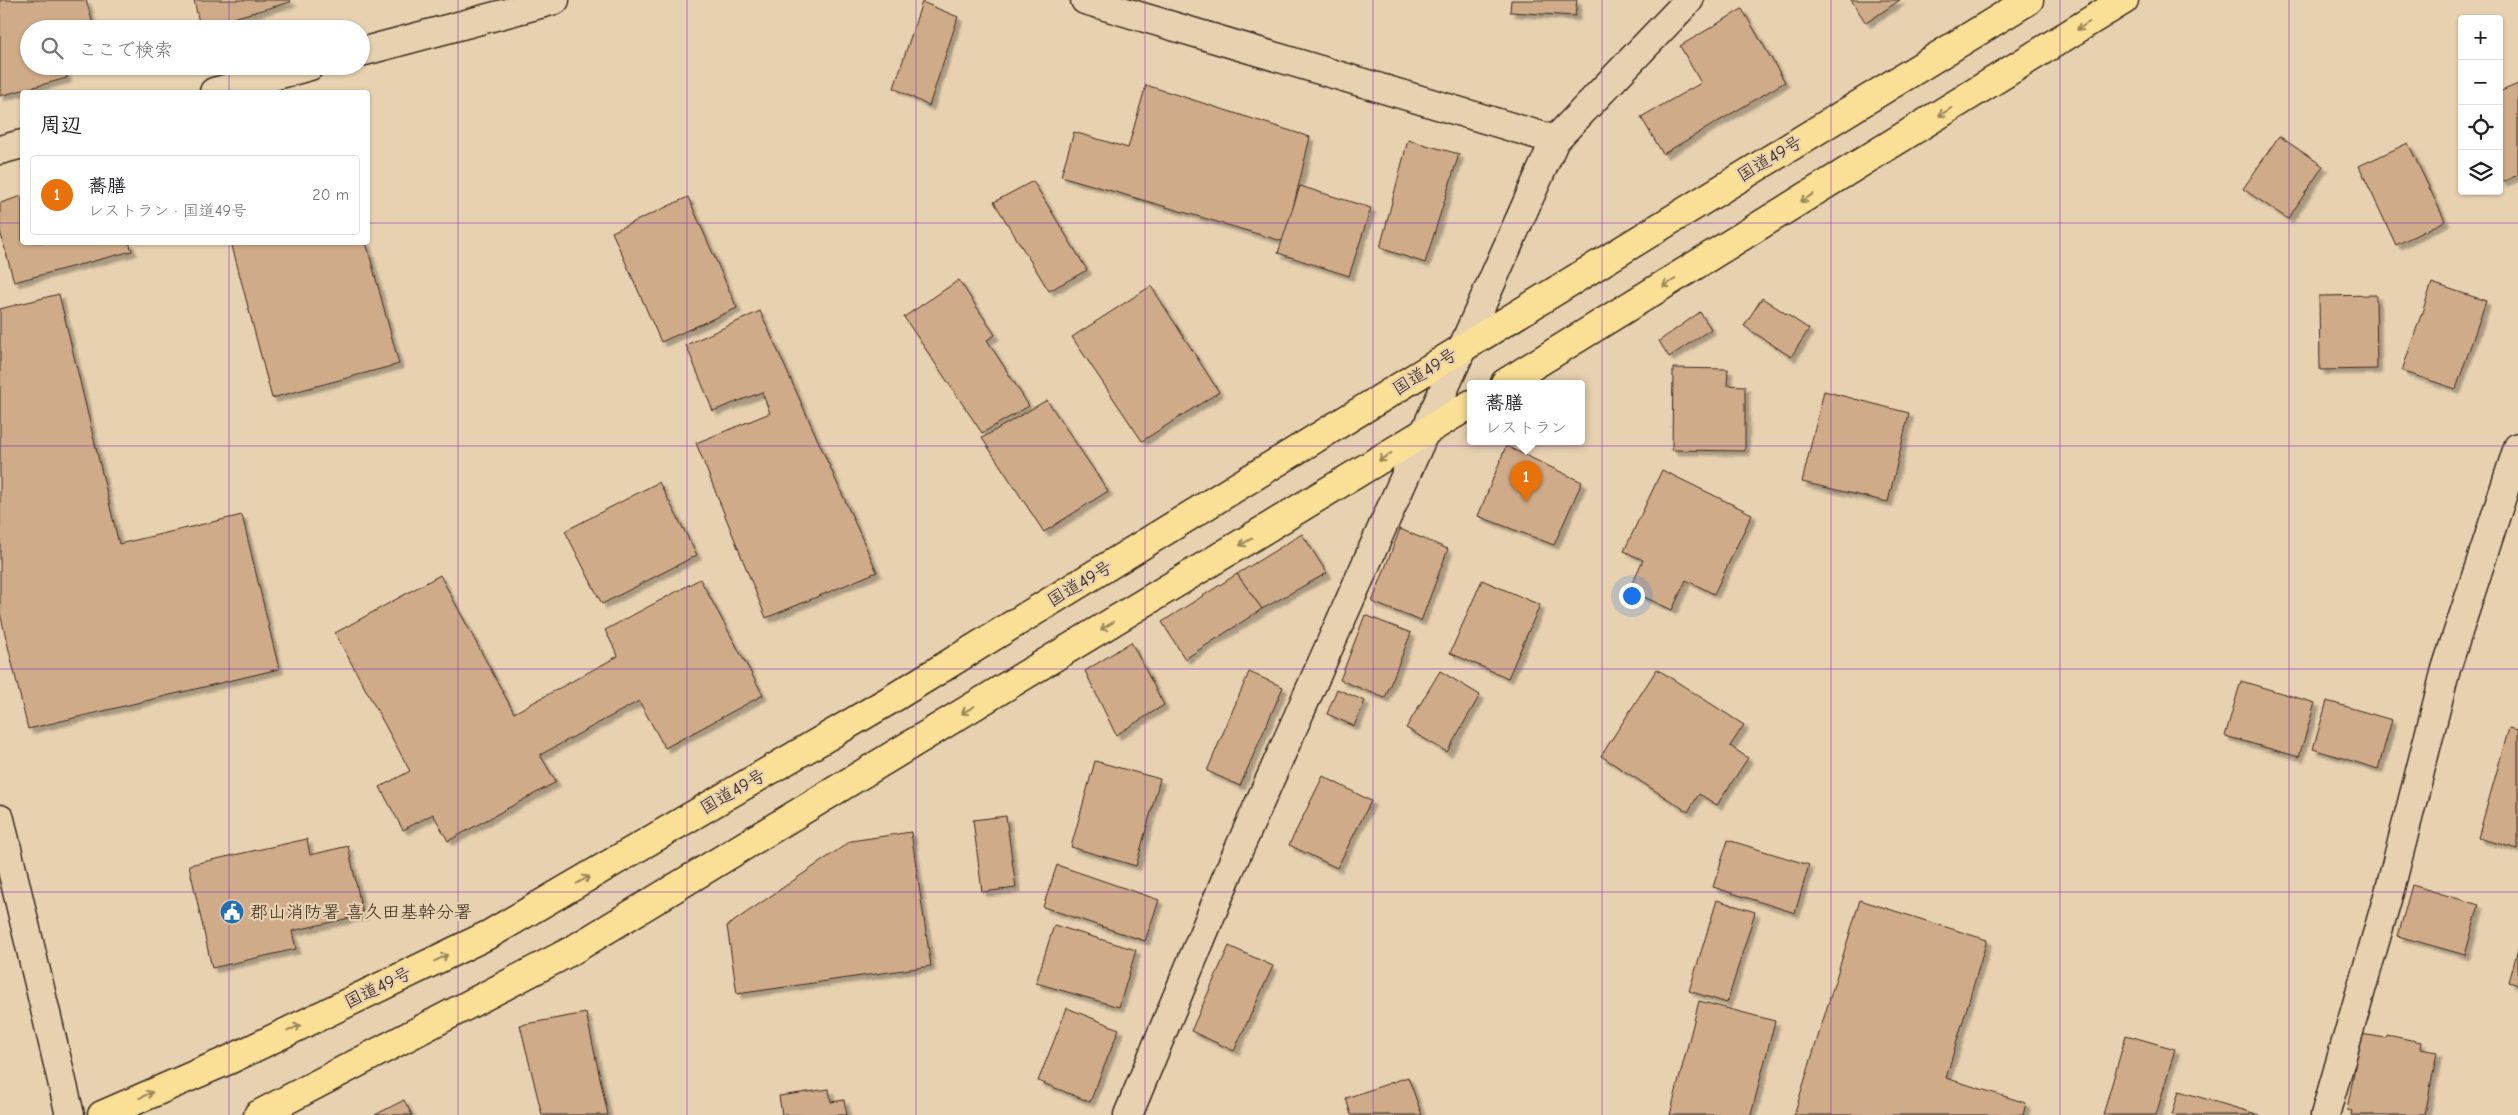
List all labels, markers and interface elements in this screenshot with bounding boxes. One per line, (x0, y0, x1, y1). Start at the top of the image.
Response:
map controls (2458, 15, 2503, 195)
button: + (2458, 15, 2503, 60)
search box (20, 20, 370, 75)
one-way arrow (2076, 21, 2090, 31)
icon: search (38, 34, 66, 62)
text: ここで検索 (78, 39, 173, 61)
button: − (2458, 60, 2503, 105)
button: locate (2458, 105, 2503, 150)
one-way arrow (1938, 107, 1952, 117)
text: 周辺 (40, 113, 82, 137)
street label: 国道49号 (1734, 131, 1806, 187)
button: layers (2458, 150, 2503, 195)
text: 蕎膳 (88, 175, 126, 197)
text: 1 (54, 186, 60, 204)
text: 20 m (312, 186, 349, 204)
one-way arrow (1800, 192, 1814, 203)
text: レストラン · 国道49号 (88, 202, 247, 220)
one-way arrow (1662, 278, 1676, 288)
street label: 国道49号 (1389, 344, 1461, 400)
popup (1467, 380, 1585, 445)
text: 蕎膳 (1485, 392, 1523, 414)
text: レストラン (1485, 419, 1567, 437)
one-way arrow (1378, 453, 1392, 463)
pin: 1 (1510, 461, 1542, 502)
one-way arrow (1240, 538, 1254, 548)
street label: 国道49号 (1044, 556, 1116, 612)
your location (1619, 583, 1645, 609)
one-way arrow (1101, 622, 1115, 632)
one-way arrow (962, 706, 976, 716)
street label: 国道49号 (696, 765, 770, 819)
one-way arrow (576, 874, 590, 884)
public building icon: 郡山消防署 喜久田基幹分署 (219, 899, 245, 925)
place label: 郡山消防署 喜久田基幹分署 (250, 902, 472, 923)
one-way arrow (433, 953, 448, 962)
street label: 国道49号 (341, 963, 415, 1013)
one-way arrow (286, 1023, 301, 1032)
one-way arrow (138, 1090, 153, 1100)

